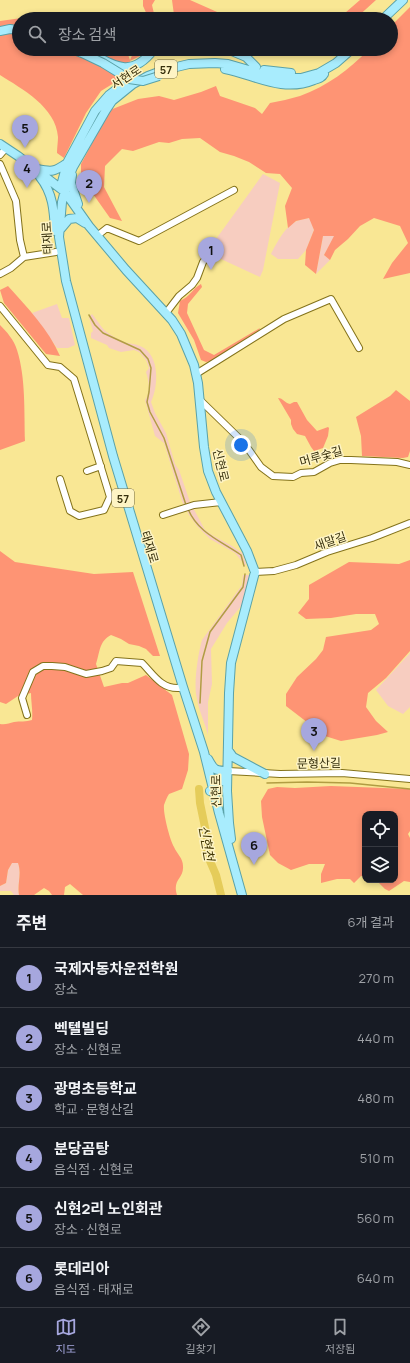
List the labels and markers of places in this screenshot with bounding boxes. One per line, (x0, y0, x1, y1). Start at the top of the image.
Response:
pin: 5 (12, 115, 38, 148)
pin: 4 (14, 155, 40, 188)
pin: 2 (76, 170, 102, 203)
pin: 1 (198, 237, 224, 270)
pin: 3 (301, 718, 327, 751)
pin: 6 (241, 832, 267, 865)

